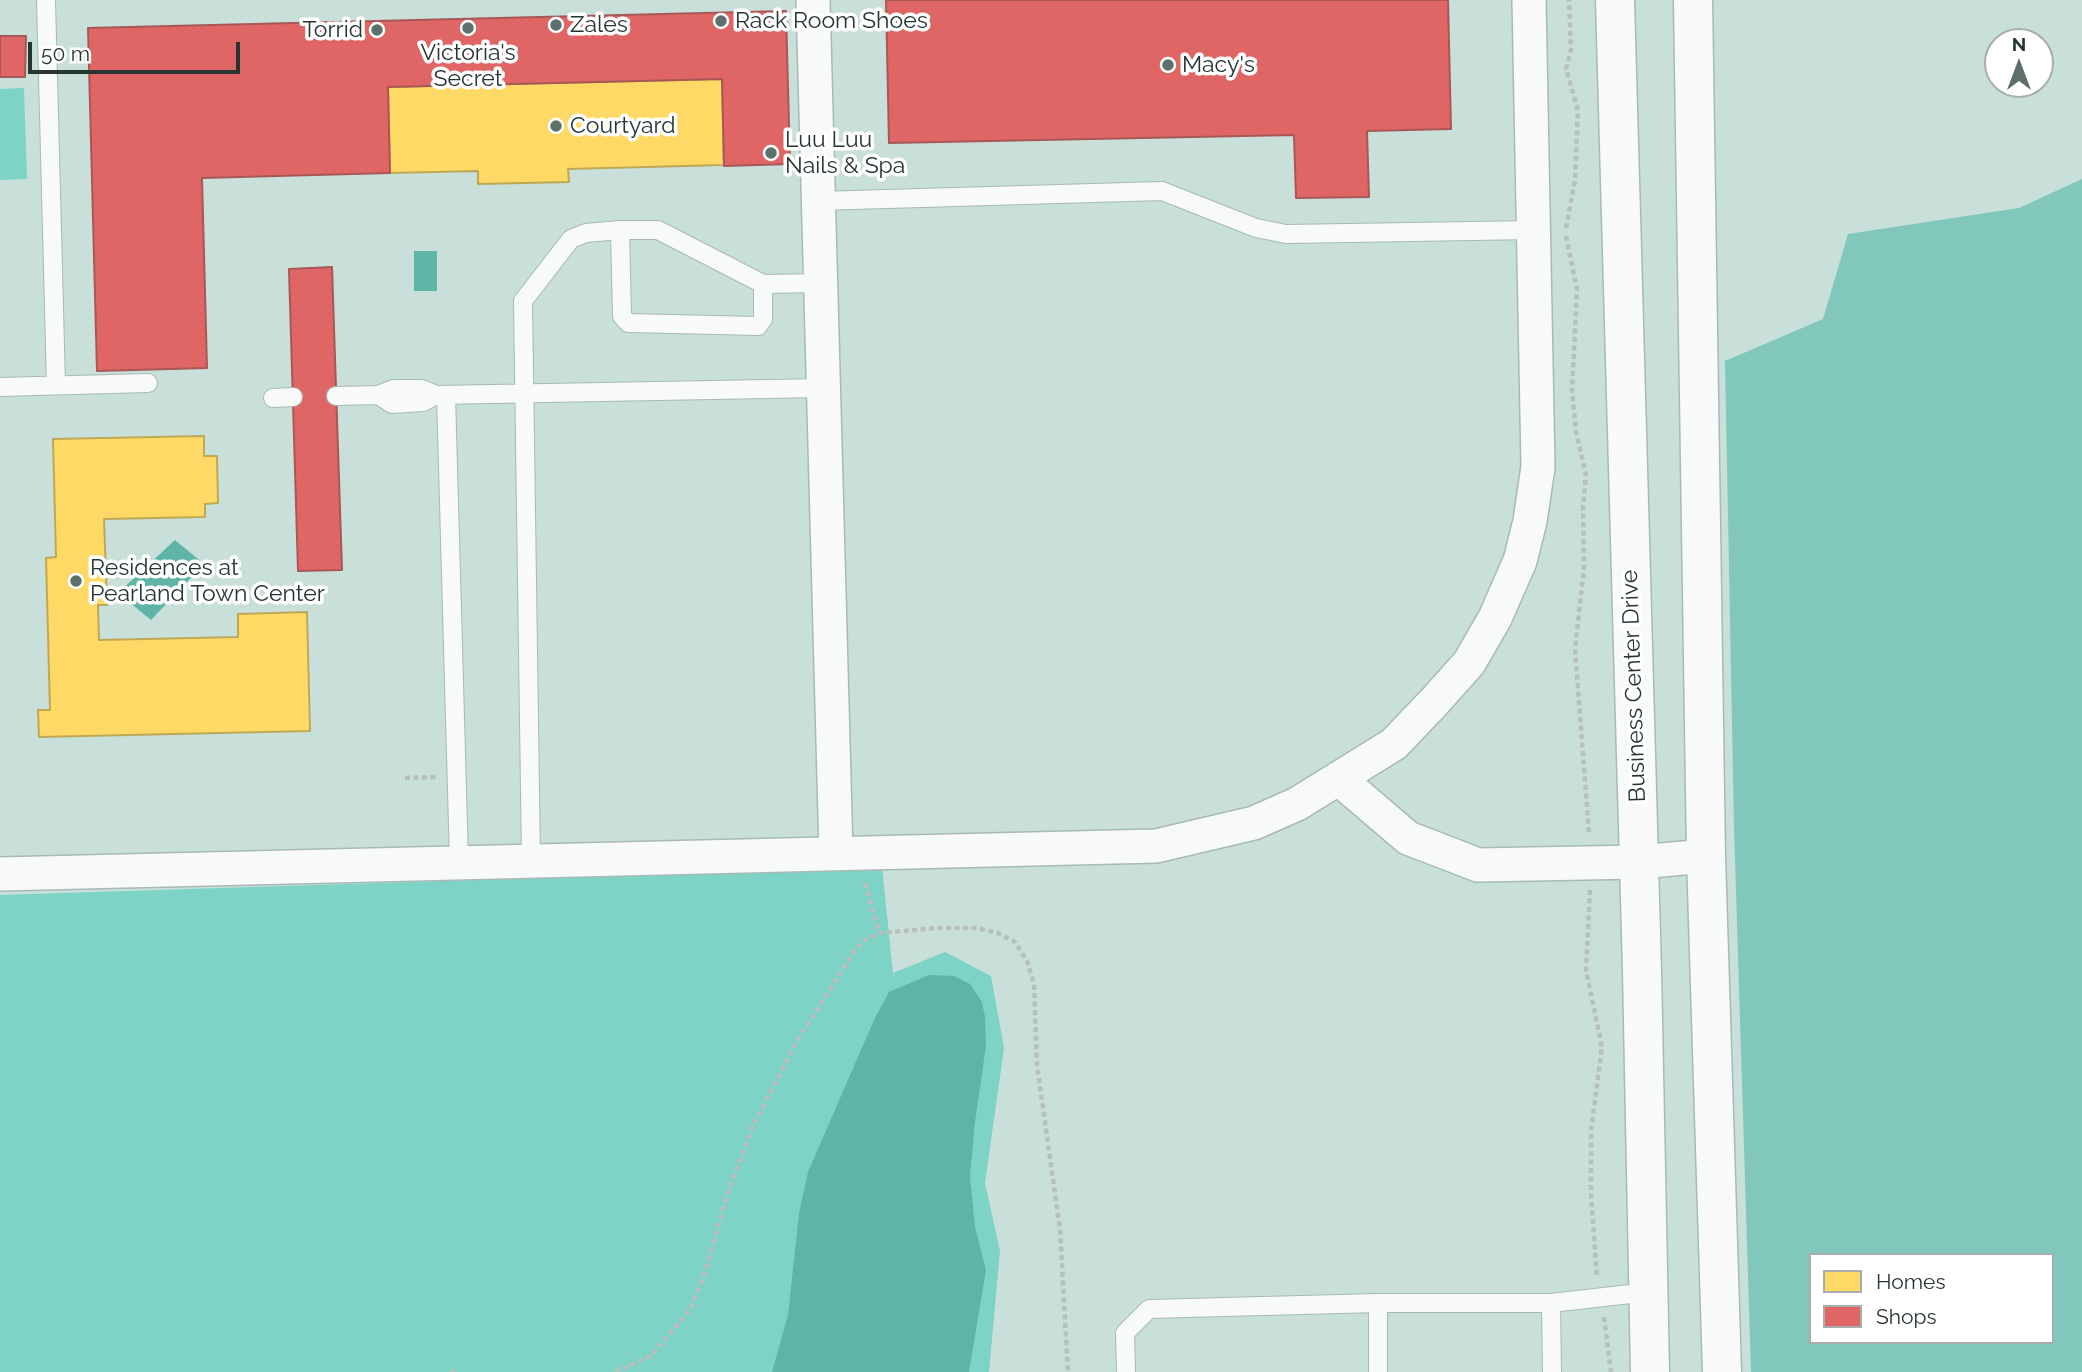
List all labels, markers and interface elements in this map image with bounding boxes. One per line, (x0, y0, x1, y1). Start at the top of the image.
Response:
place label: Rack Room Shoes (735, 7, 928, 35)
place label: Zales (570, 11, 628, 39)
marker: Rack Room Shoes (713, 13, 729, 29)
place label: Torrid (302, 16, 363, 44)
marker: Zales (548, 17, 564, 33)
marker: Victoria's Secret (460, 20, 476, 36)
marker: Torrid (369, 22, 385, 38)
scale bar (32, 28, 243, 72)
north arrow (1984, 28, 2054, 98)
text: N (2012, 33, 2026, 55)
place label: Victoria's Secret (420, 39, 516, 93)
text: 50 m (41, 41, 90, 66)
place label: Macy's (1182, 51, 1255, 79)
marker: Macy's (1160, 57, 1176, 73)
place label: Courtyard (570, 112, 676, 140)
marker: Courtyard (548, 118, 564, 134)
place label: Luu Luu Nails & Spa (785, 126, 905, 180)
marker: Luu Luu Nails & Spa (763, 145, 779, 161)
place label: Residences at Pearland Town Center (90, 554, 325, 608)
street label: Business Center Drive (1616, 569, 1652, 803)
marker: Residences at Pearland Town Center (68, 573, 84, 589)
legend (1809, 1253, 2054, 1344)
text: Homes (1876, 1269, 1946, 1294)
text: Shops (1876, 1304, 1937, 1329)

